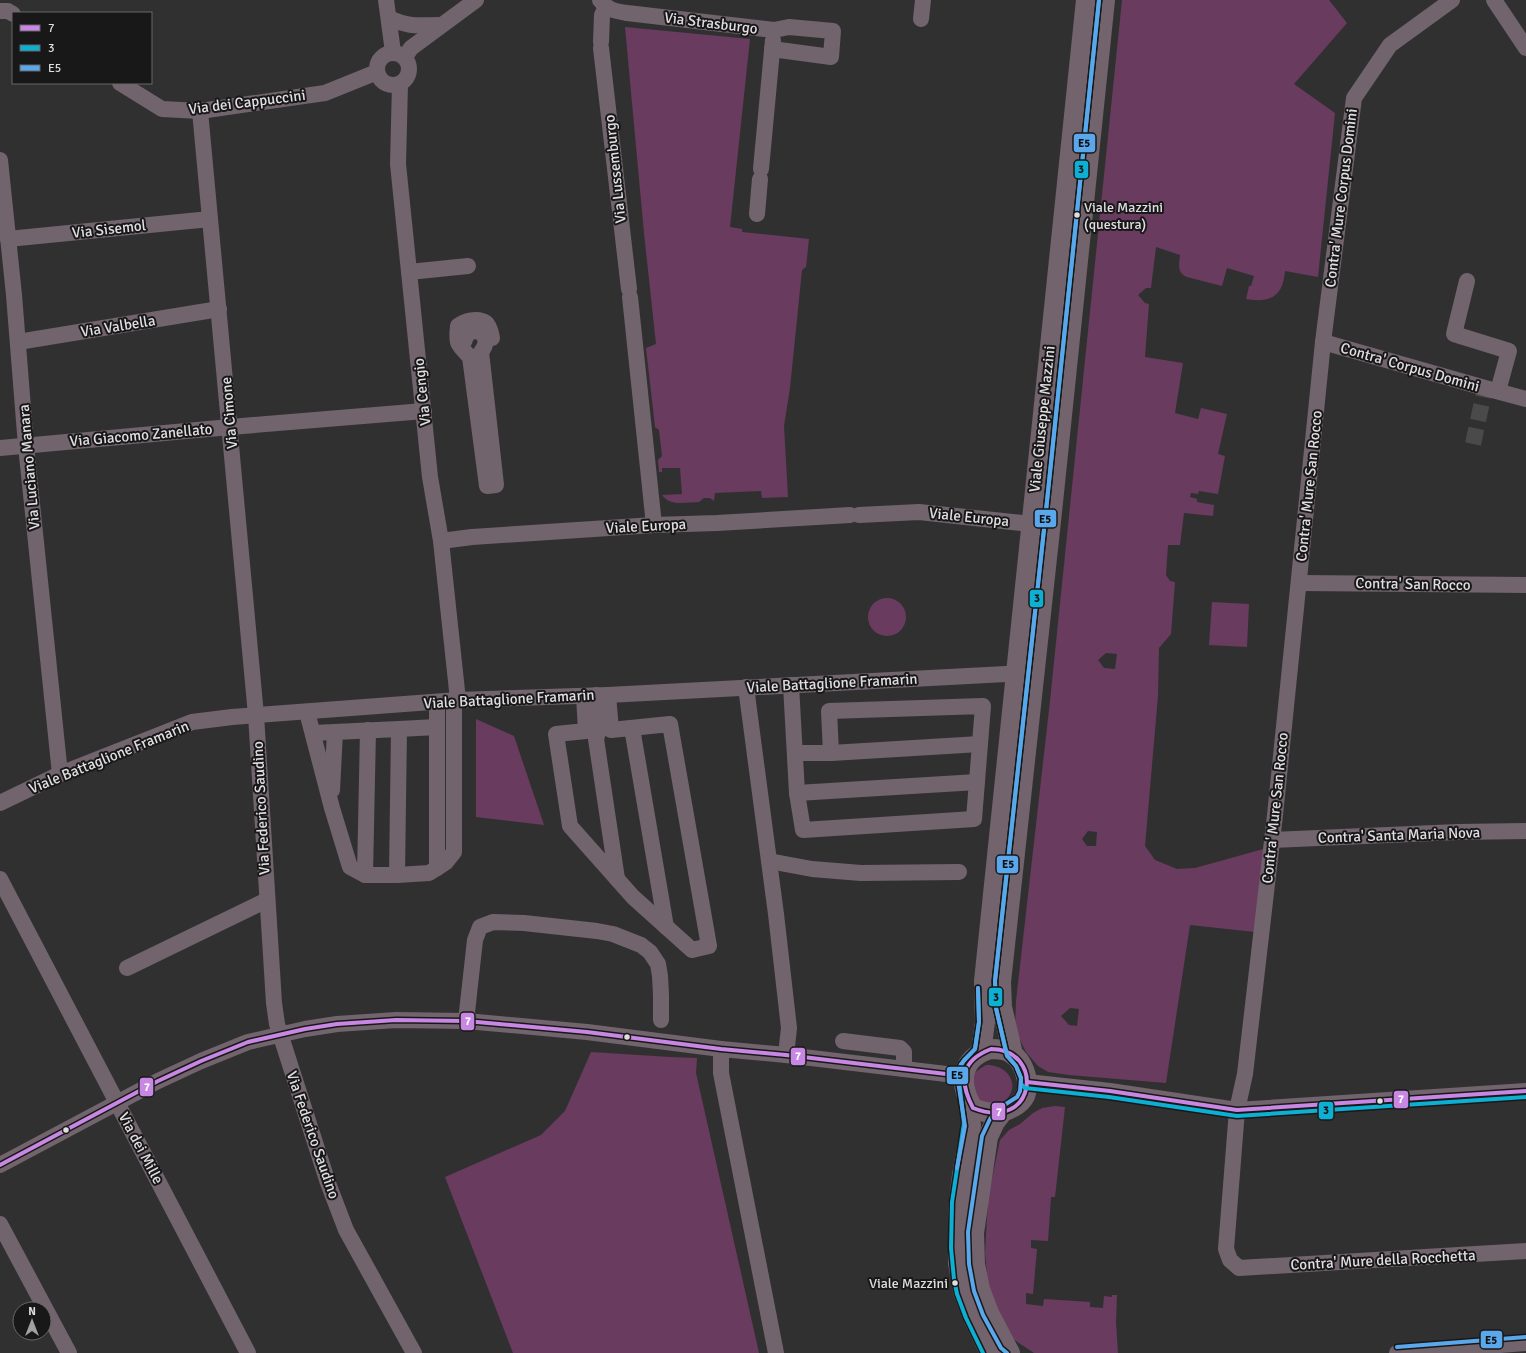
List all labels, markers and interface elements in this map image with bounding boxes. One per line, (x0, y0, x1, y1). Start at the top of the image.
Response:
street label: Via Strasburgo (663, 8, 759, 38)
legend (12, 12, 152, 84)
text: 7 (48, 21, 54, 36)
text: 3 (48, 41, 54, 56)
text: E5 (48, 61, 61, 76)
street label: Via dei Cappuccini (188, 86, 306, 118)
street label: Contra' Mure Corpus Domini (1321, 108, 1361, 288)
street label: Via Lussemburgo (600, 114, 630, 224)
line badge: E5 (1073, 133, 1096, 153)
text: E5 (1078, 137, 1090, 150)
line badge: 3 (1074, 160, 1089, 179)
text: 3 (1078, 163, 1084, 176)
place label: Viale Mazzini (questura) (1084, 199, 1163, 233)
marker: Viale Mazzini (questura) (1072, 210, 1082, 220)
street label: Via Sisemol (71, 216, 147, 242)
street label: Via Valbella (79, 311, 157, 341)
street label: Contra' Corpus Domini (1338, 339, 1482, 395)
street label: Viale Giuseppe Mazzini (1025, 345, 1059, 493)
street label: Via Cengio (409, 357, 435, 427)
street label: Via Cimone (217, 376, 241, 450)
street label: Via Luciano Manara (15, 403, 43, 531)
street label: Contra' Mure San Rocco (1292, 409, 1326, 562)
street label: Via Giacomo Zanellato (69, 420, 213, 450)
street label: Viale Europa (928, 504, 1010, 530)
line badge: E5 (1034, 509, 1057, 528)
text: E5 (1039, 513, 1051, 526)
street label: Viale Europa (605, 515, 687, 537)
street label: Contra' San Rocco (1355, 574, 1471, 594)
line badge: 3 (1029, 589, 1044, 608)
text: 3 (1034, 592, 1040, 605)
street label: Viale Battaglione Framarin (746, 670, 918, 696)
street label: Viale Battaglione Framarin (423, 686, 595, 712)
street label: Viale Battaglione Framarin (26, 717, 192, 797)
street label: Contra' Mure San Rocco (1258, 731, 1292, 884)
street label: Via Federico Saudino (248, 740, 273, 875)
street label: Contra' Santa Maria Nova (1317, 823, 1481, 847)
line badge: E5 (996, 855, 1019, 874)
text: E5 (1002, 858, 1014, 871)
line badge: 3 (988, 987, 1003, 1007)
text: 3 (993, 991, 999, 1004)
line badge: 7 (460, 1012, 475, 1031)
text: 7 (465, 1015, 471, 1028)
unlabelled marker (622, 1032, 632, 1042)
line badge: 7 (790, 1047, 806, 1066)
text: 7 (795, 1050, 801, 1063)
line badge: E5 (946, 1066, 969, 1085)
street label: Via Federico Saudino (283, 1069, 343, 1201)
text: E5 (951, 1069, 963, 1082)
line badge: 7 (139, 1077, 154, 1097)
text: 7 (144, 1081, 150, 1094)
line badge: 7 (1393, 1090, 1409, 1109)
text: 7 (1398, 1093, 1404, 1106)
unlabelled marker (1375, 1096, 1385, 1106)
line badge: 3 (1318, 1101, 1334, 1120)
line badge: 7 (991, 1102, 1006, 1121)
text: 3 (1323, 1104, 1329, 1117)
text: 7 (996, 1106, 1002, 1119)
street label: Via dei Mille (115, 1109, 167, 1187)
unlabelled marker (61, 1125, 71, 1135)
street label: Contra' Mure della Rocchetta (1290, 1246, 1476, 1274)
place label: Viale Mazzini (869, 1275, 948, 1292)
marker: Viale Mazzini (950, 1278, 960, 1288)
north arrow (12, 1301, 52, 1341)
text: N (28, 1305, 36, 1318)
line badge: E5 (1480, 1330, 1503, 1349)
text: E5 (1485, 1334, 1497, 1347)

